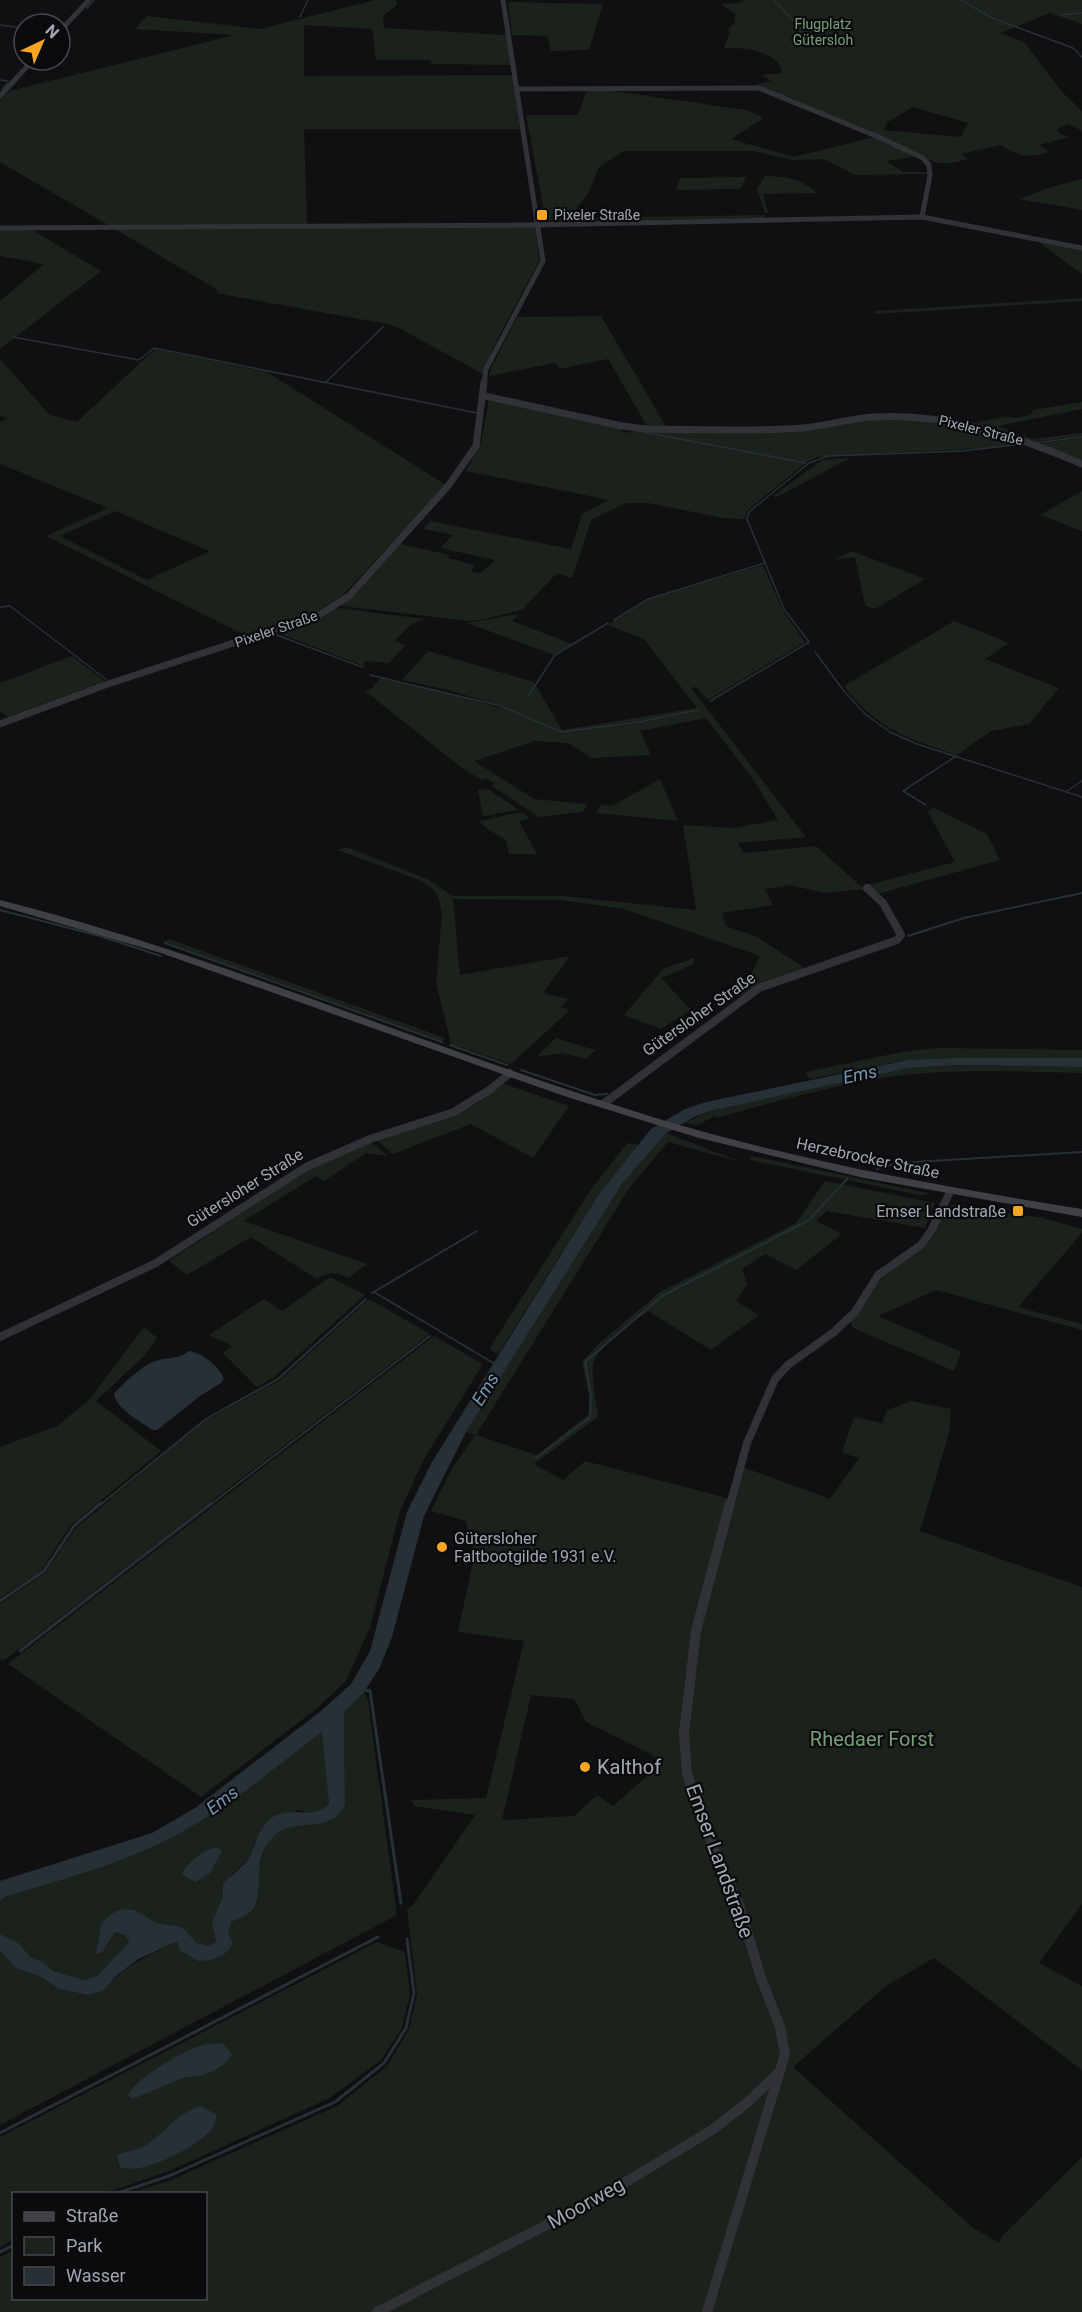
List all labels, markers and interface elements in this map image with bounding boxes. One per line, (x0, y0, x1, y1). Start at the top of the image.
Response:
north arrow (12, 12, 72, 72)
park label: Flugplatz Gütersloh (793, 16, 853, 48)
text: N (41, 21, 63, 42)
place label: Pixeler Straße (554, 207, 640, 223)
marker: Pixeler Straße (535, 208, 549, 222)
street label: Pixeler Straße (937, 412, 1025, 448)
street label: Pixeler Straße (233, 607, 319, 651)
street label: Gütersloher Straße (639, 968, 759, 1060)
water label: Ems (841, 1060, 879, 1088)
street label: Herzebrocker Straße (795, 1134, 941, 1182)
street label: Gütersloher Straße (183, 1145, 307, 1231)
place label: Emser Landstraße (876, 1202, 1006, 1221)
marker: Emser Landstraße (1011, 1204, 1025, 1218)
water label: Ems (467, 1369, 503, 1409)
place label: Gütersloher Faltbootgilde 1931 e.V. (454, 1529, 616, 1566)
marker: Gütersloher Faltbootgilde 1931 e.V. (435, 1540, 449, 1554)
park label: Rhedaer Forst (810, 1727, 934, 1751)
place label: Kalthof (597, 1755, 661, 1779)
marker: Kalthof (578, 1760, 592, 1774)
water label: Ems (202, 1781, 242, 1819)
street label: Emser Landstraße (681, 1781, 759, 1941)
street label: Moorweg (543, 2172, 629, 2234)
legend (12, 2192, 207, 2300)
text: Straße (66, 2205, 118, 2226)
text: Park (66, 2235, 103, 2256)
text: Wasser (66, 2265, 126, 2286)

